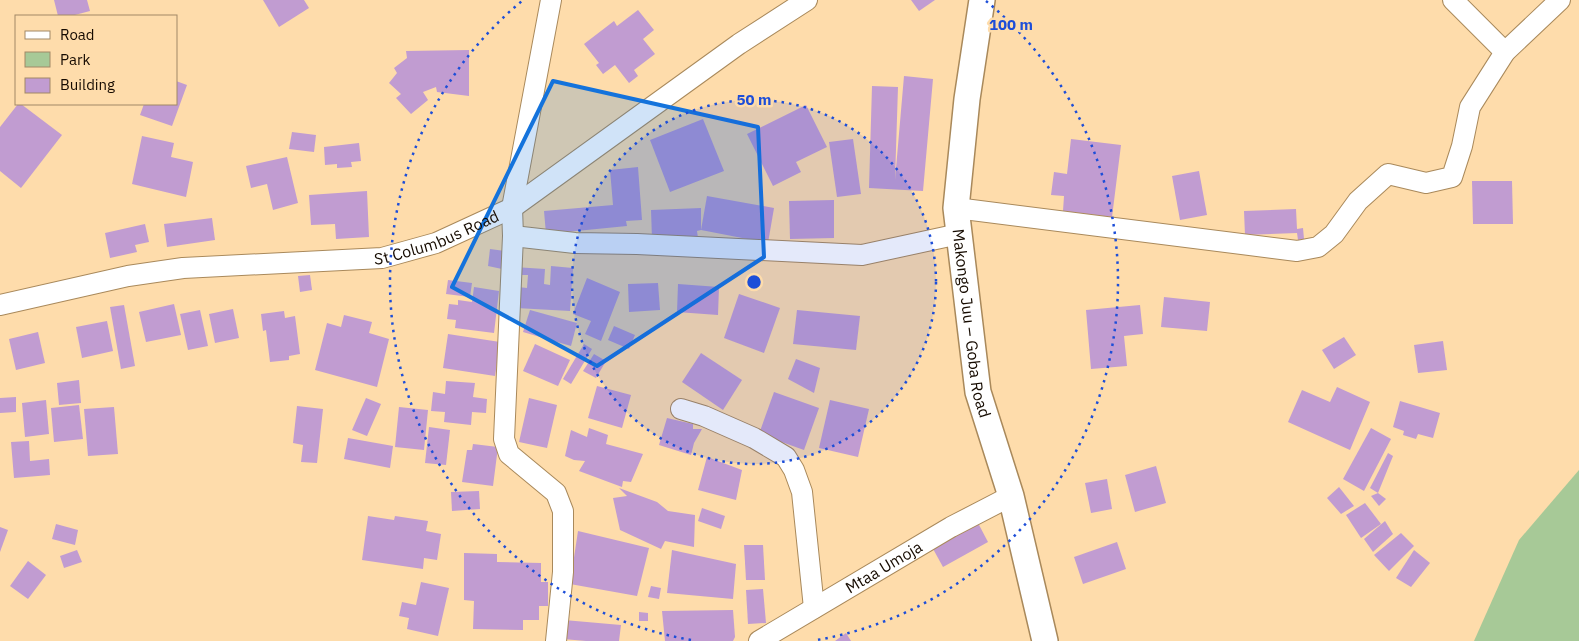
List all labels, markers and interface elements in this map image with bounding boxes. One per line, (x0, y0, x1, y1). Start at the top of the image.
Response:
legend (15, 15, 178, 105)
text: 100 m (989, 15, 1033, 34)
text: Road (60, 25, 95, 44)
text: Park (60, 50, 90, 69)
text: Building (60, 75, 115, 94)
text: 50 m (737, 90, 771, 109)
street label: St Columbus Road (374, 206, 502, 268)
street label: Makongo Juu – Goba Road (949, 228, 996, 420)
centre of rings (745, 273, 763, 291)
street label: Mtaa Umoja (842, 536, 926, 597)

